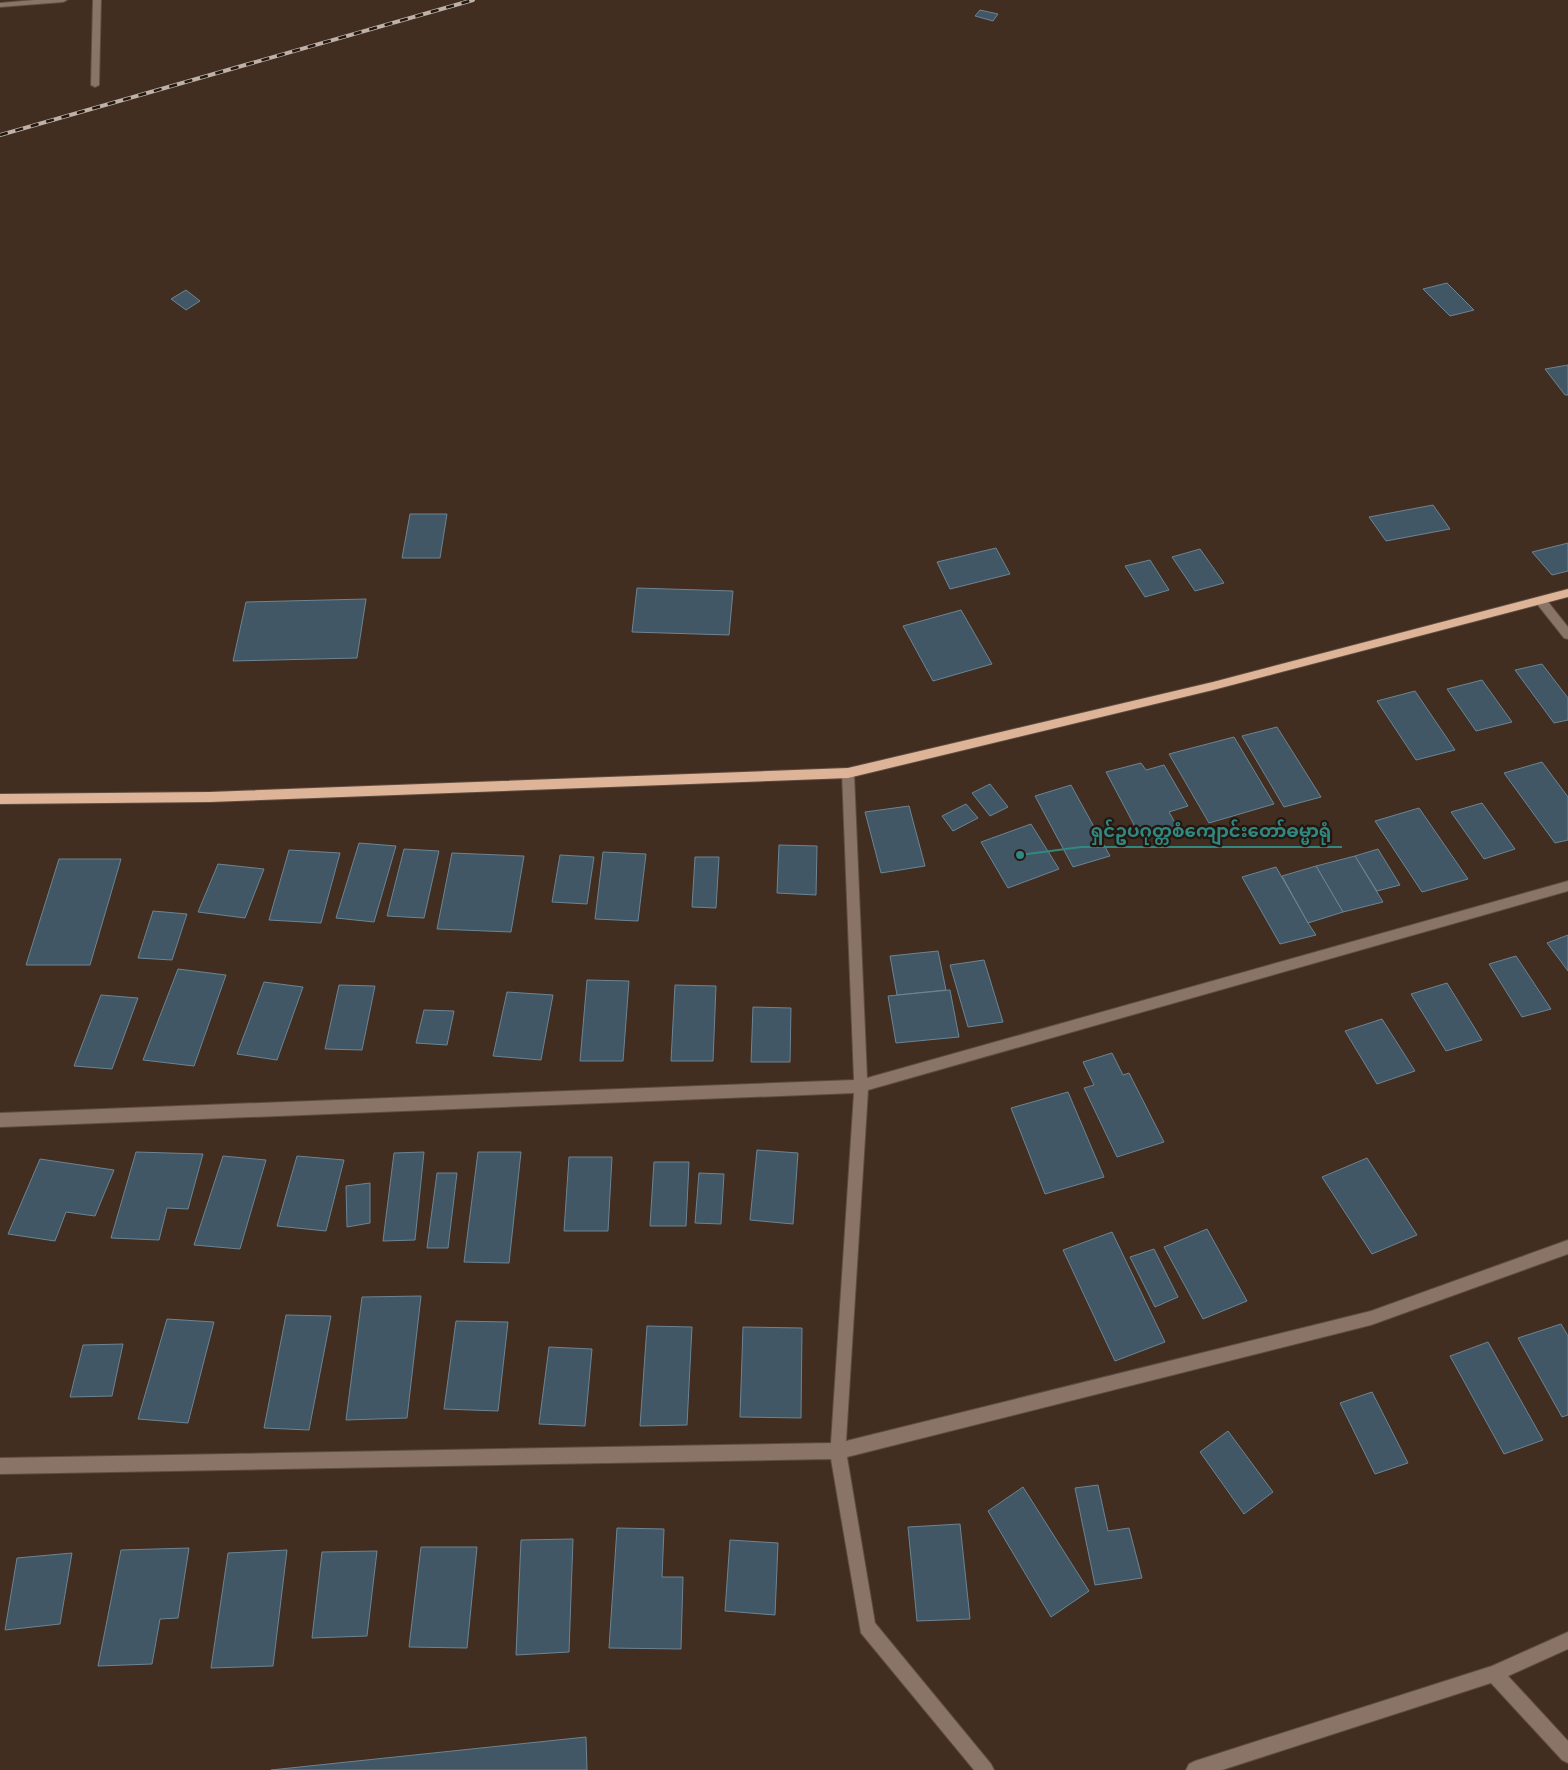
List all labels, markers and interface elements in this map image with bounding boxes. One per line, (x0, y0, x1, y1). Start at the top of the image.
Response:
callout: ရှင်ဥပဂုတ္တစံကျောင်းတော်ဓမ္မာရုံ (1081, 814, 1342, 847)
text: ရှင်ဥပဂုတ္တစံကျောင်းတော်ဓမ္မာရုံ (1091, 819, 1331, 846)

